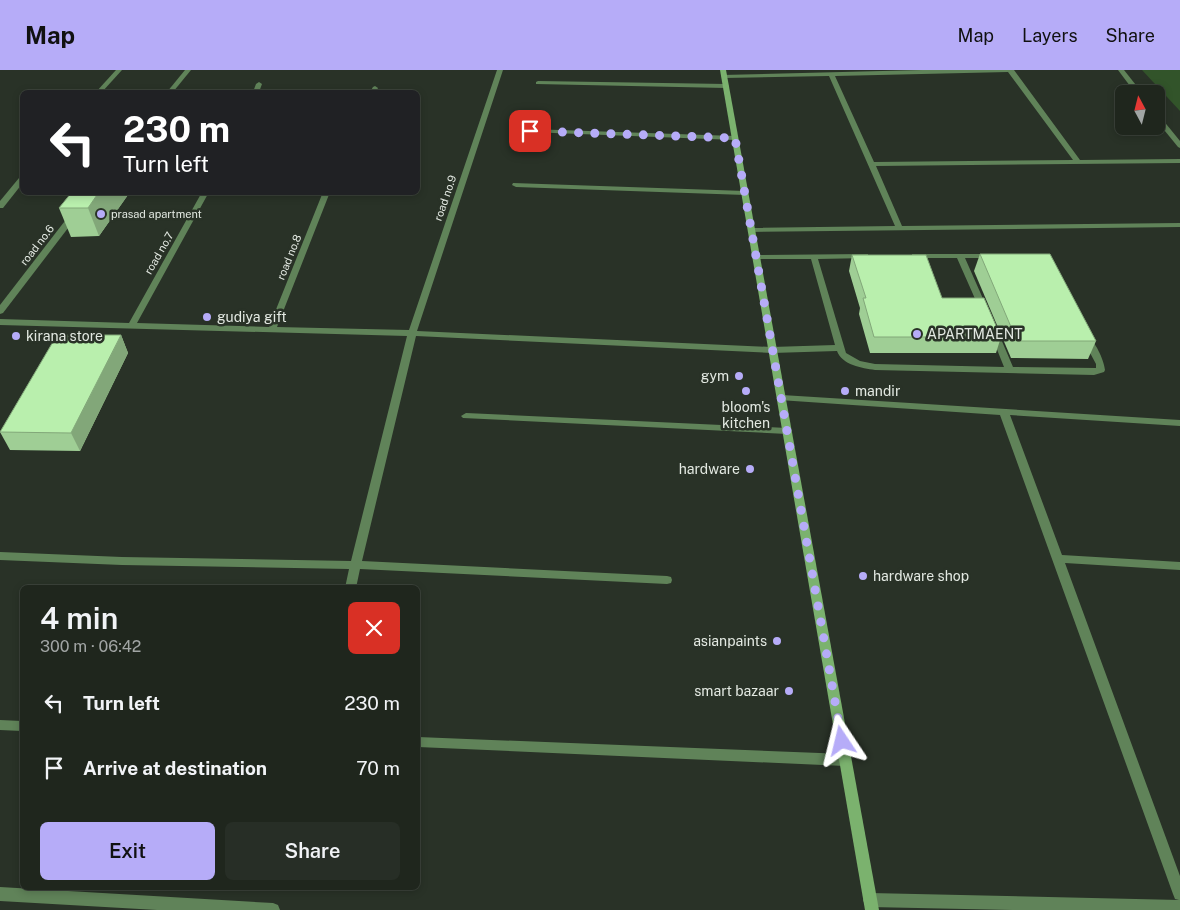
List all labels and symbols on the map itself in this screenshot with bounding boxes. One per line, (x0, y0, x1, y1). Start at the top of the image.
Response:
north arrow (1115, 85, 1165, 135)
pin (509, 110, 551, 152)
street label: road no.9 (432, 173, 458, 222)
marker: prasad apartment (95, 208, 107, 220)
place label: prasad apartment (111, 208, 202, 220)
street label: road no.6 (18, 222, 56, 267)
street label: road no.7 (142, 229, 176, 276)
street label: road no.8 (274, 233, 304, 281)
place label: gudiya gift (217, 309, 287, 325)
marker: gudiya gift (201, 311, 213, 323)
place label: APARTMAENT (927, 326, 1023, 342)
place label: kirana store (26, 328, 103, 344)
marker: APARTMAENT (911, 328, 923, 340)
marker: kirana store (10, 330, 22, 342)
place label: gym (701, 368, 729, 384)
marker: gym (733, 370, 745, 382)
place label: mandir (855, 383, 900, 399)
marker: bloom's kitchen (740, 385, 752, 397)
marker: mandir (839, 385, 851, 397)
place label: bloom's kitchen (722, 399, 770, 431)
place label: hardware (679, 461, 740, 477)
marker: hardware (744, 463, 756, 475)
place label: hardware shop (873, 568, 969, 584)
marker: hardware shop (857, 570, 869, 582)
place label: asianpaints (693, 633, 767, 649)
marker: asianpaints (771, 635, 783, 647)
place label: smart bazaar (694, 683, 779, 699)
marker: smart bazaar (783, 685, 795, 697)
position arrow (815, 714, 867, 766)

